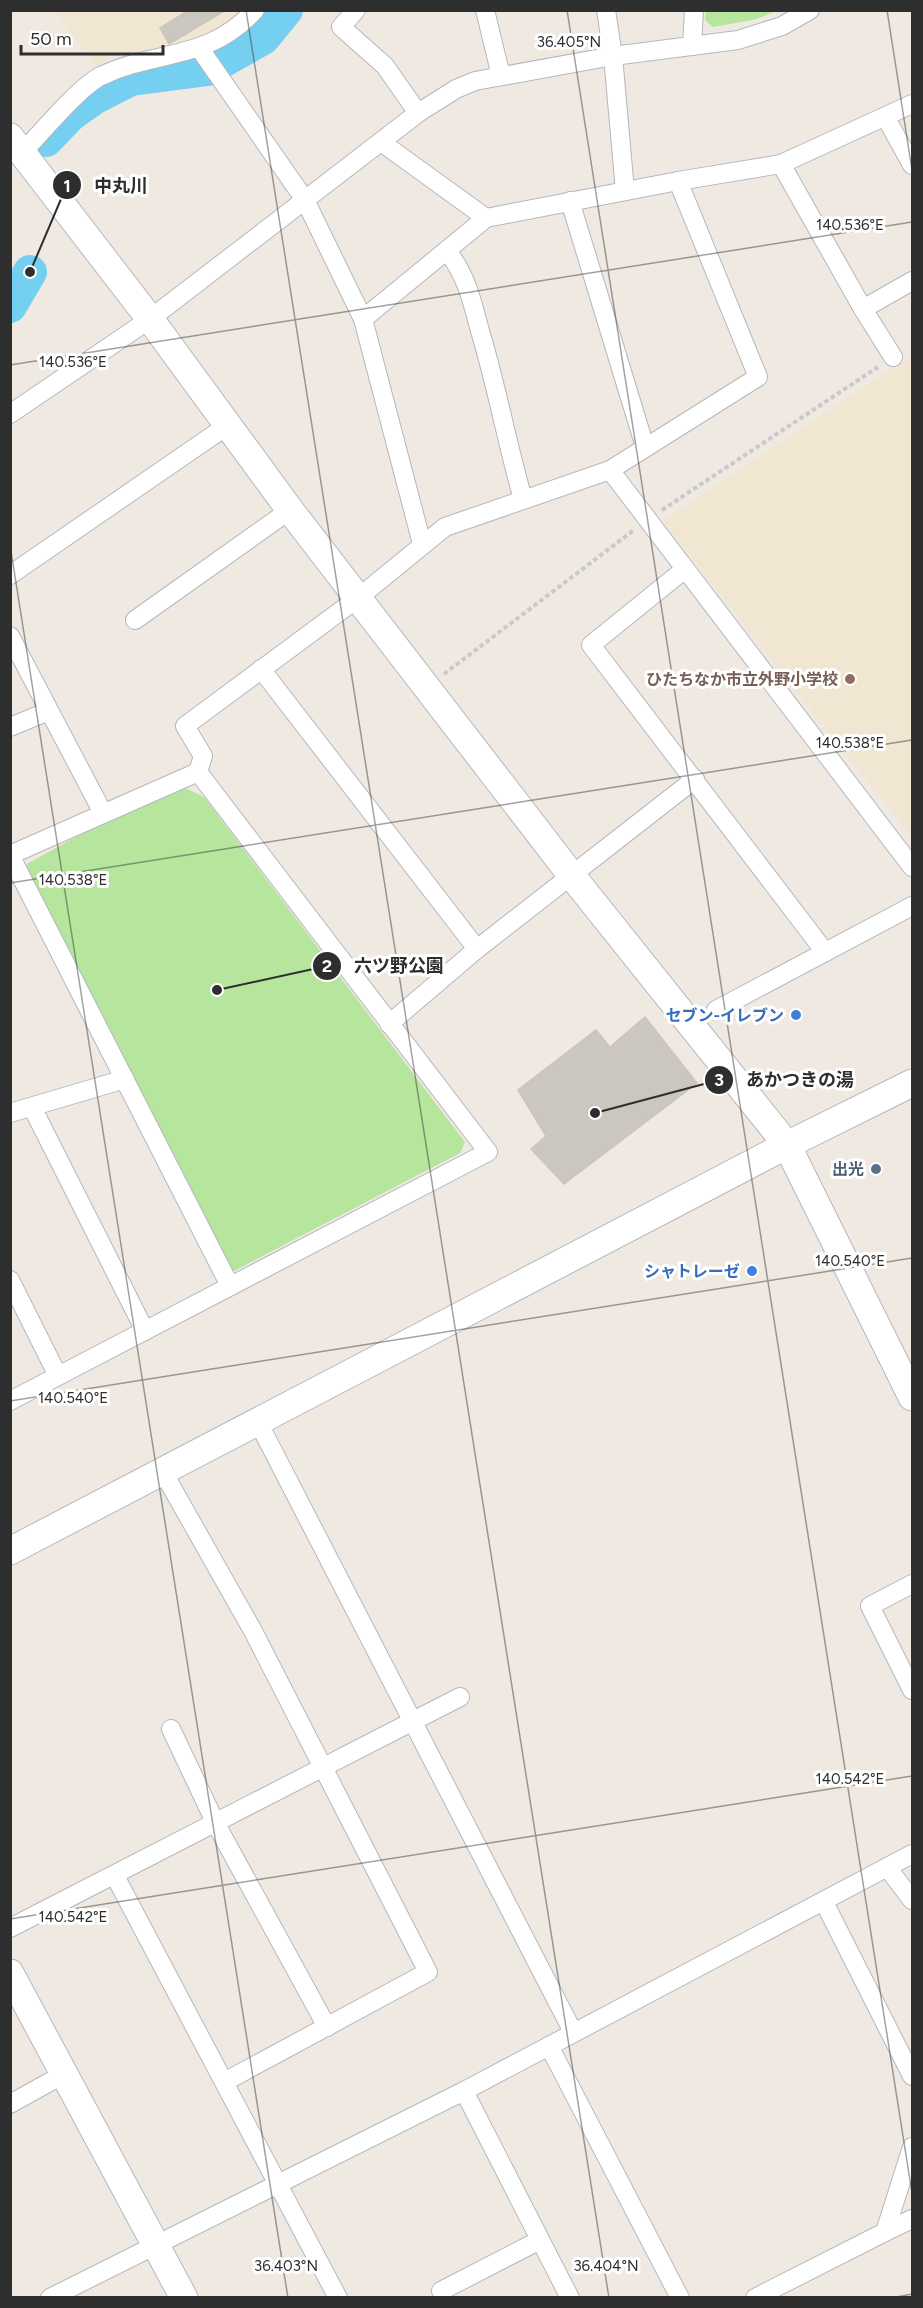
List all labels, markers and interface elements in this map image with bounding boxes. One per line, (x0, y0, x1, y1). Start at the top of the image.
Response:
scale bar (21, 18, 164, 56)
text: 50 m (30, 28, 72, 50)
text: 36.405°N (537, 33, 601, 51)
callout: 中丸川 (52, 167, 160, 203)
text: 1 (63, 175, 71, 197)
text: 中丸川 (94, 175, 148, 197)
text: 140.536°E (816, 216, 884, 234)
text: 140.536°E (39, 353, 107, 371)
place label: ひたちなか市立外野小学校 (646, 670, 838, 689)
marker: ひたちなか市立外野小学校 (843, 672, 857, 686)
text: 140.538°E (816, 734, 884, 752)
text: 140.538°E (39, 871, 107, 889)
callout: 六ツ野公園 (312, 948, 456, 984)
text: 2 (322, 955, 332, 977)
text: 六ツ野公園 (354, 955, 444, 977)
place label: セブン-イレブン (665, 1006, 784, 1025)
marker: セブン-イレブン (789, 1008, 803, 1022)
callout: あかつきの湯 (704, 1062, 866, 1098)
text: 3 (714, 1069, 724, 1091)
text: あかつきの湯 (746, 1069, 854, 1091)
place label: 出光 (832, 1160, 864, 1179)
marker: 出光 (869, 1162, 883, 1176)
text: 140.540°E (815, 1252, 885, 1270)
place label: シャトレーゼ (644, 1262, 740, 1281)
marker: シャトレーゼ (745, 1264, 759, 1278)
text: 140.540°E (38, 1389, 108, 1407)
text: 140.542°E (816, 1770, 885, 1788)
text: 140.542°E (39, 1908, 108, 1926)
text: 36.403°N (254, 2257, 318, 2275)
text: 36.404°N (573, 2257, 639, 2275)

